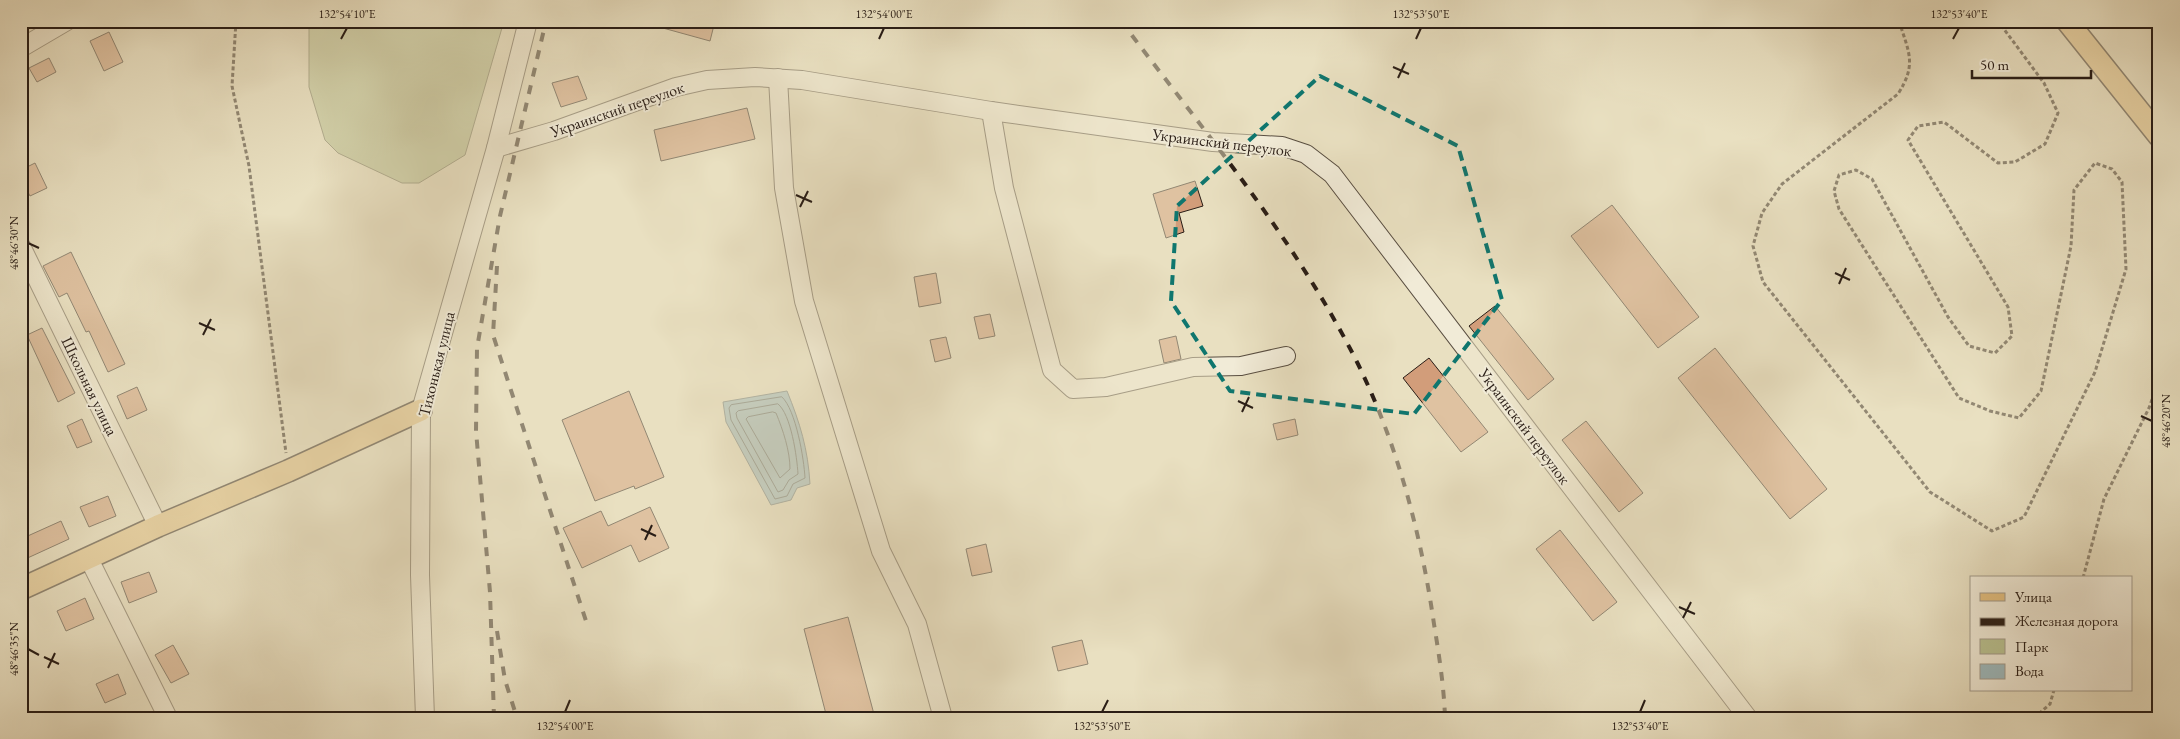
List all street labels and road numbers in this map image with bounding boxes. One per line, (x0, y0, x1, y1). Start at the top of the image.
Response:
street label: Украинский переулок (546, 77, 687, 143)
street label: Украинский переулок (1150, 123, 1293, 162)
street label: Тихонькая улица (413, 309, 460, 419)
street label: Школьная улица (56, 333, 123, 440)
street label: Украинский переулок (1473, 363, 1575, 489)

